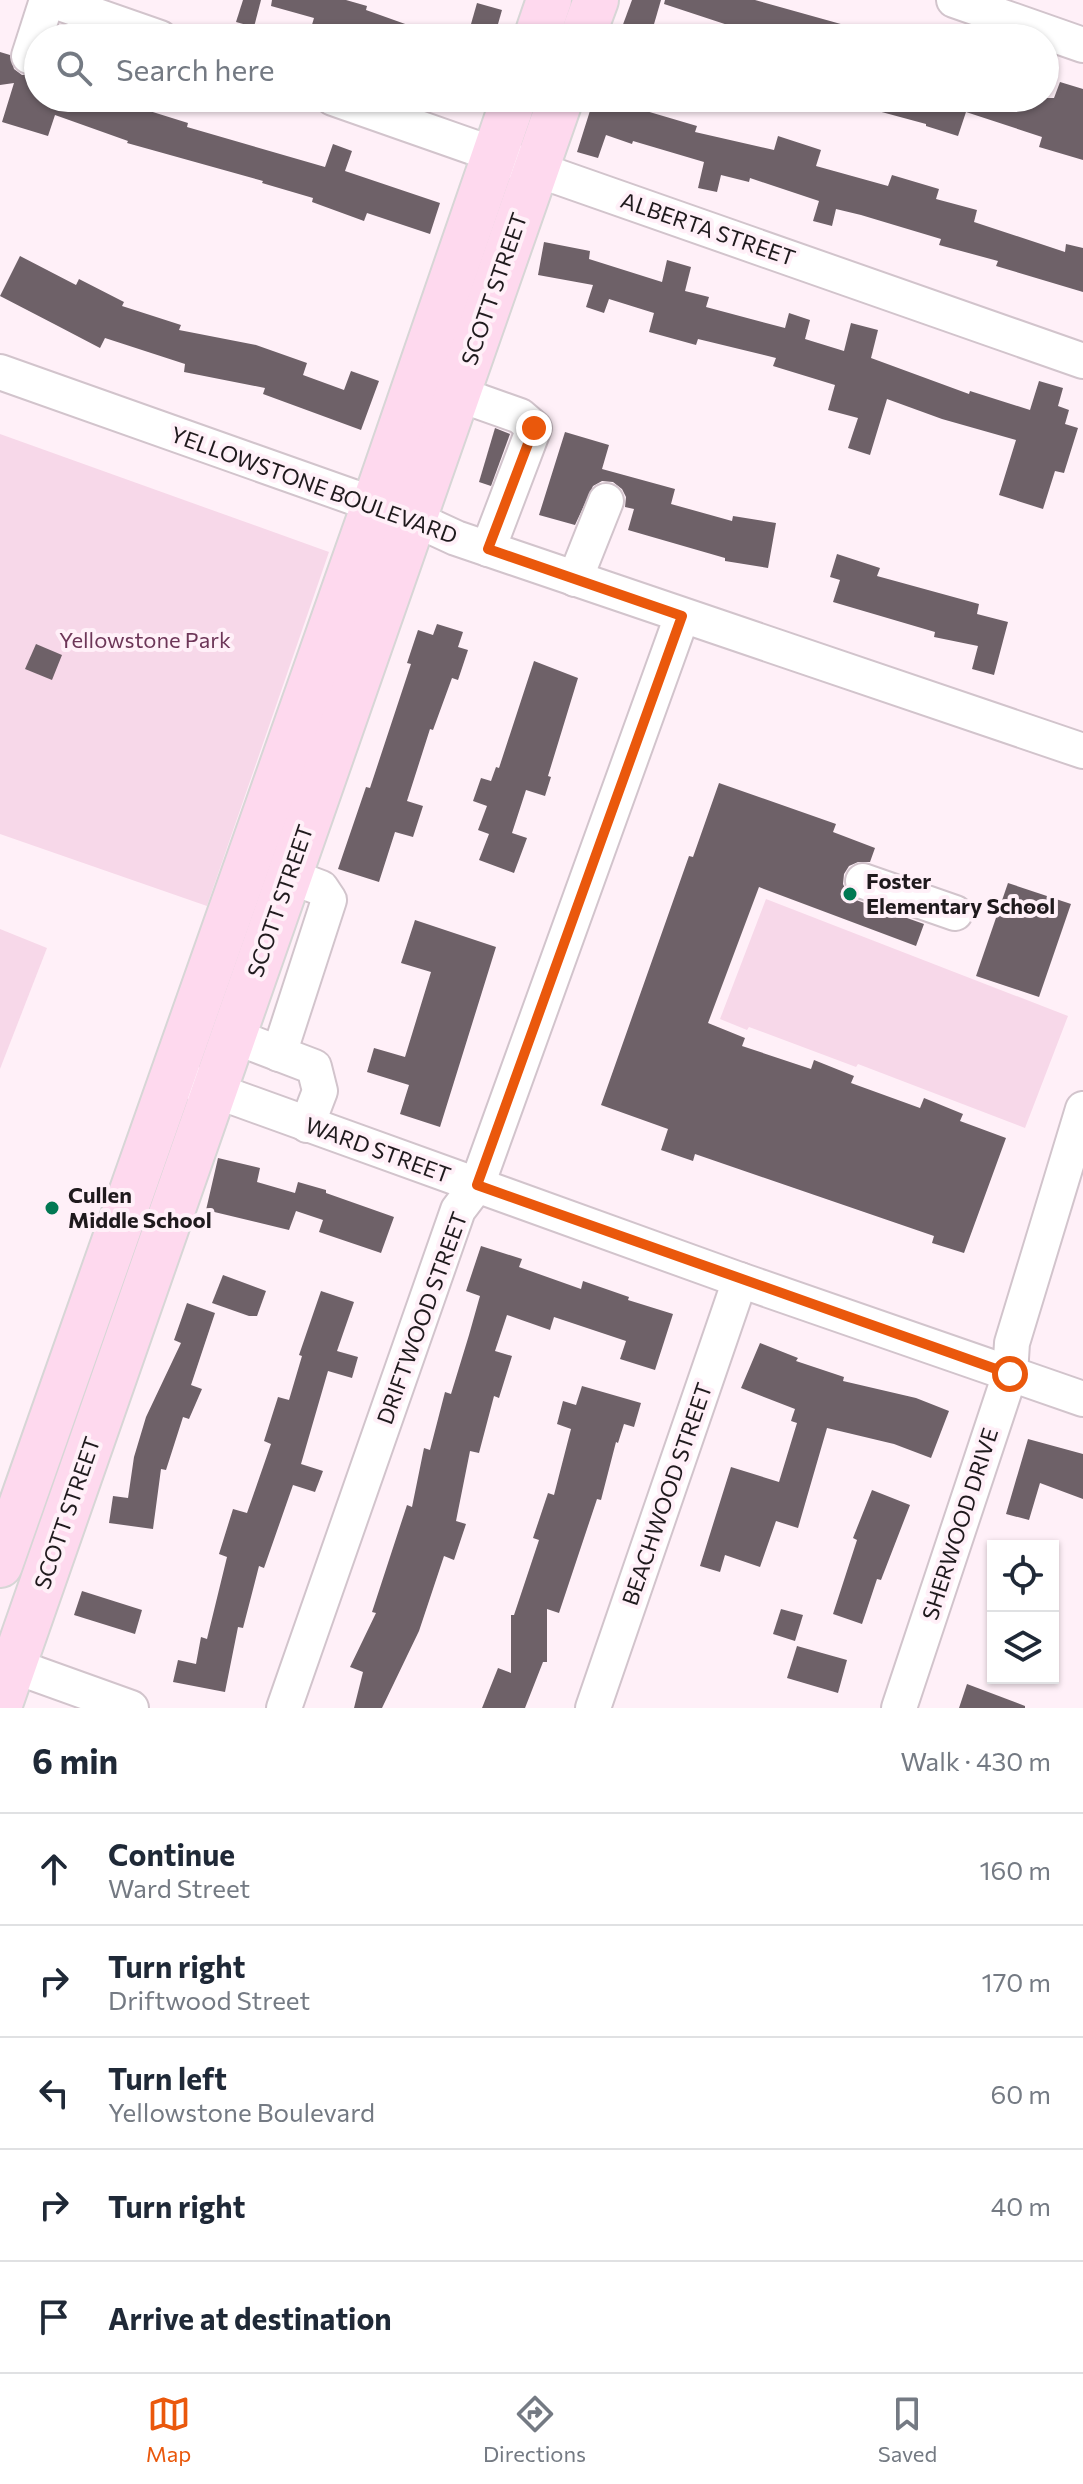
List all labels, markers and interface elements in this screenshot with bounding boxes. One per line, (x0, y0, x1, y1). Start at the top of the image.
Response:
search box (24, 24, 1059, 112)
icon: search (52, 46, 96, 90)
text: Search here (116, 50, 275, 87)
street label: ALBERTA STREET (617, 186, 799, 271)
street label: SCOTT STREET (455, 209, 532, 369)
route end (516, 410, 552, 446)
street label: YELLOWSTONE BOULEVARD (167, 420, 461, 549)
park label: Yellowstone Park (59, 626, 231, 653)
street label: SCOTT STREET (241, 821, 318, 981)
place label: Foster Elementary School (866, 867, 1055, 919)
marker: Foster Elementary School (841, 885, 859, 903)
street label: WARD STREET (302, 1111, 455, 1188)
place label: Cullen Middle School (68, 1181, 212, 1233)
marker: Cullen Middle School (43, 1199, 61, 1217)
street label: DRIFTWOOD STREET (371, 1208, 472, 1428)
route start (992, 1356, 1028, 1392)
street label: BEACHWOOD STREET (616, 1379, 717, 1609)
street label: SHERWOOD DRIVE (916, 1424, 1003, 1623)
street label: SCOTT STREET (28, 1433, 105, 1593)
map controls (987, 1540, 1059, 1684)
button: locate (987, 1540, 1059, 1612)
button: layers (987, 1612, 1059, 1684)
text: 6 min (32, 1739, 118, 1781)
text: Walk · 430 m (900, 1745, 1051, 1776)
text: Continue (108, 1835, 235, 1872)
icon: ahead (32, 1847, 76, 1891)
text: 160 m (979, 1854, 1051, 1885)
text: Ward Street (108, 1872, 250, 1903)
text: Turn right (108, 1947, 245, 1984)
icon: right (32, 1959, 76, 2003)
text: 170 m (982, 1966, 1051, 1997)
text: Driftwood Street (108, 1984, 310, 2015)
text: Turn left (108, 2059, 227, 2096)
icon: left (32, 2071, 76, 2115)
text: 60 m (991, 2078, 1051, 2109)
text: Yellowstone Boulevard (108, 2096, 375, 2127)
icon: right (32, 2183, 76, 2227)
text: Turn right (108, 2187, 245, 2224)
text: 40 m (991, 2190, 1051, 2221)
icon: arrive (32, 2295, 76, 2339)
text: Arrive at destination (108, 2299, 392, 2336)
tab: Map (146, 2392, 191, 2467)
tab: Directions (483, 2392, 586, 2467)
tab: Saved (878, 2392, 937, 2467)

